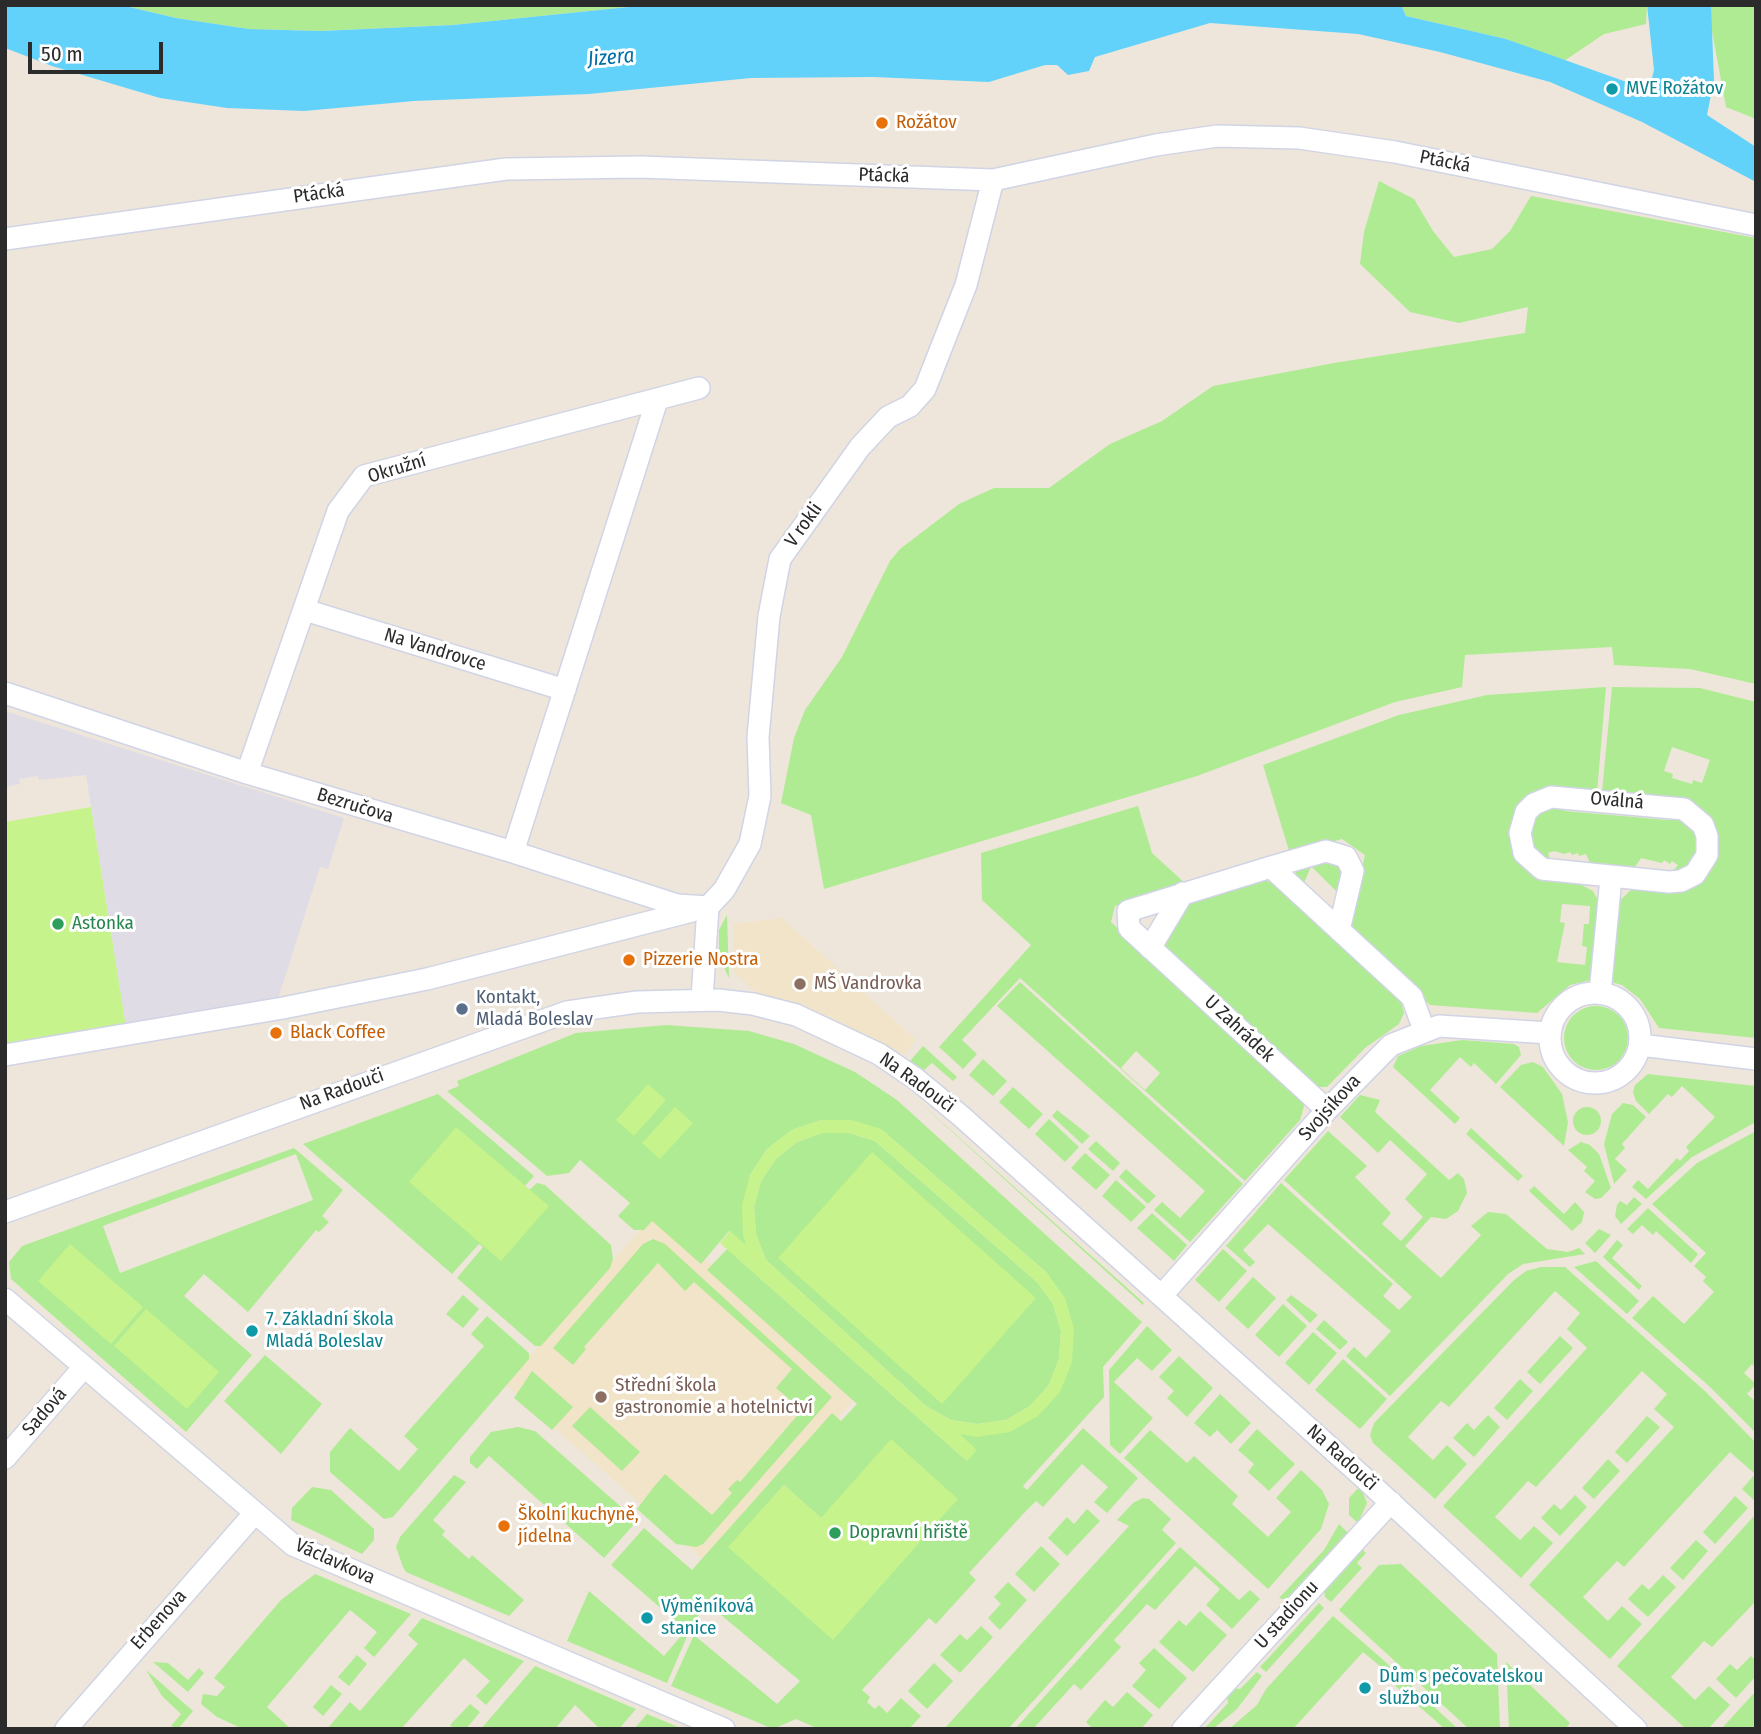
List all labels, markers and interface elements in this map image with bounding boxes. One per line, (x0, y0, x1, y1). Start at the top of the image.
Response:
scale bar (32, 28, 166, 72)
text: 50 m (41, 41, 83, 67)
water label: Jizera (587, 43, 635, 73)
place label: MVE Rožátov (1626, 78, 1723, 100)
marker: MVE Rožátov (1604, 81, 1620, 97)
place label: Rožátov (896, 112, 957, 134)
marker: Rožátov (874, 115, 890, 131)
street label: Ptácká (1418, 146, 1472, 178)
street label: Ptácká (858, 164, 910, 188)
street label: Ptácká (292, 179, 346, 209)
street label: Okružní (365, 449, 429, 489)
street label: V rokli (780, 499, 828, 551)
street label: Na Vandrovce (381, 624, 489, 676)
street label: Bezručova (314, 784, 396, 828)
street label: Oválná (1589, 787, 1645, 815)
place label: Astonka (72, 913, 134, 935)
marker: Astonka (50, 916, 66, 932)
place label: Pizzerie Nostra (643, 949, 758, 971)
marker: Pizzerie Nostra (621, 952, 637, 968)
place label: MŠ Vandrovka (814, 973, 922, 995)
marker: MŠ Vandrovka (792, 976, 808, 992)
place label: Kontakt, Mladá Boleslav (476, 987, 593, 1031)
street label: U Zahrádek (1199, 991, 1279, 1067)
marker: Kontakt, Mladá Boleslav (454, 1001, 470, 1017)
place label: Black Coffee (290, 1022, 386, 1044)
marker: Black Coffee (268, 1025, 284, 1041)
street label: Na Radouči (875, 1048, 959, 1118)
street label: Na Radouči (297, 1064, 387, 1116)
street label: Svojsíkova (1294, 1070, 1366, 1146)
place label: 7. Základní škola Mladá Boleslav (266, 1309, 394, 1353)
marker: 7. Základní škola Mladá Boleslav (244, 1323, 260, 1339)
place label: Střední škola gastronomie a hotelnictví (615, 1375, 813, 1419)
street label: Sadová (18, 1383, 72, 1441)
marker: Střední škola gastronomie a hotelnictví (593, 1389, 609, 1405)
street label: Na Radouči (1302, 1420, 1382, 1496)
place label: Školní kuchyně, jídelna (518, 1504, 639, 1548)
marker: Školní kuchyně, jídelna (496, 1518, 512, 1534)
place label: Dopravní hřiště (849, 1522, 968, 1544)
marker: Dopravní hřiště (827, 1525, 843, 1541)
street label: Václavkova (292, 1534, 378, 1590)
street label: U stadionu (1250, 1576, 1324, 1654)
street label: Erbenova (126, 1586, 192, 1654)
place label: Výměníková stanice (661, 1596, 754, 1640)
marker: Výměníková stanice (639, 1610, 655, 1626)
place label: Dům s pečovatelskou službou (1379, 1666, 1543, 1710)
marker: Dům s pečovatelskou službou (1357, 1680, 1373, 1696)

